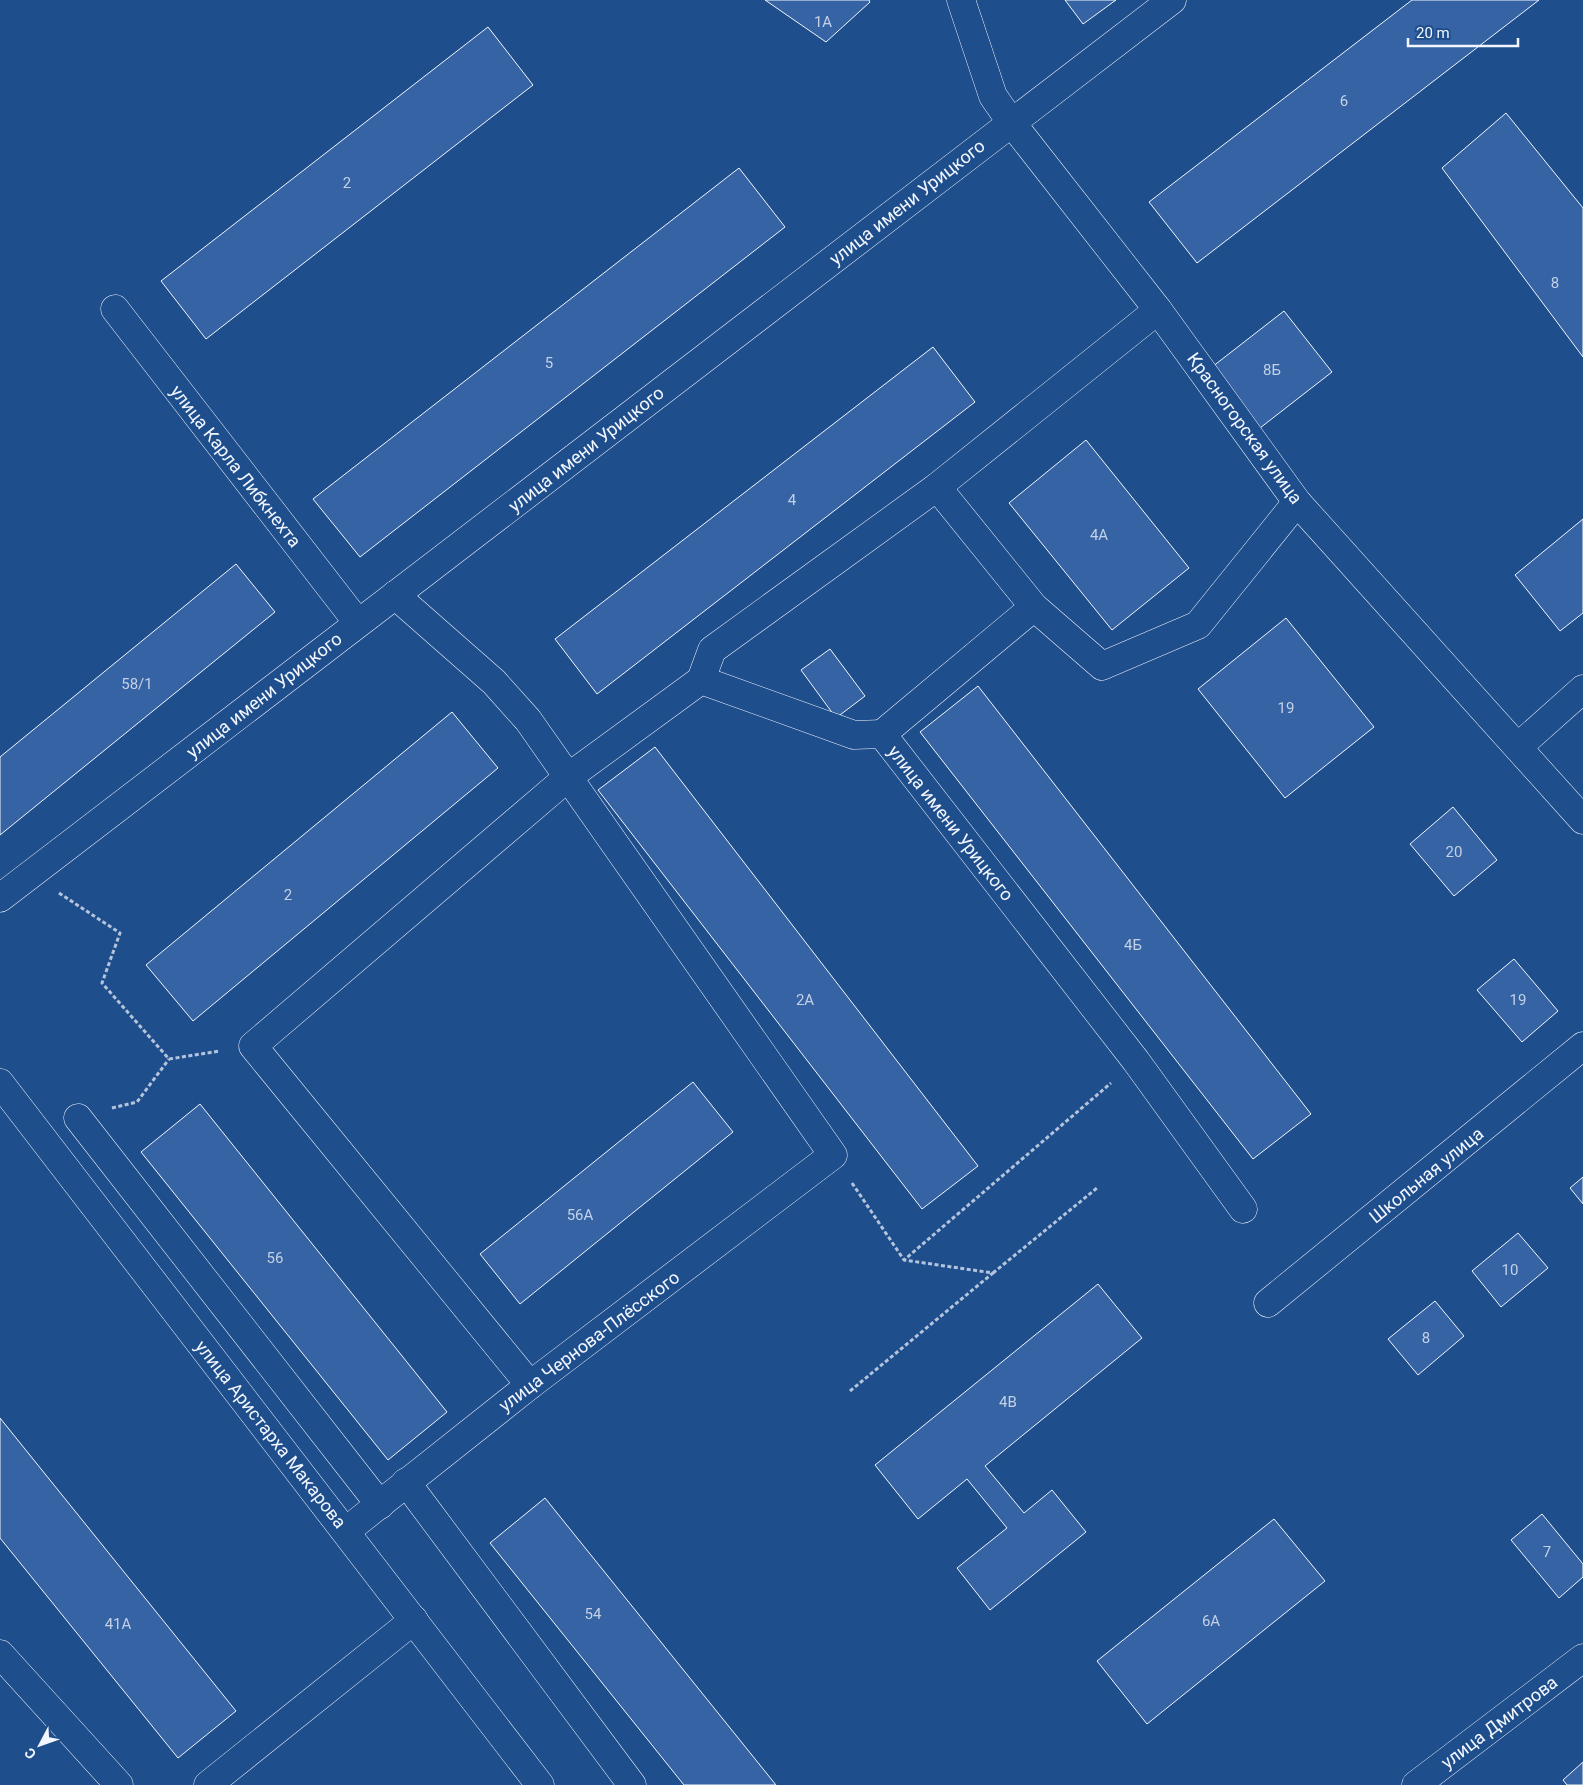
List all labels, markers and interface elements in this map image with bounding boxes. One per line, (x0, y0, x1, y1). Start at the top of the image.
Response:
house number: 1А (814, 13, 832, 31)
scale bar (1408, 15, 1518, 47)
text: 20 m (1416, 24, 1450, 42)
house number: 6 (1340, 92, 1348, 110)
street label: улица имени Урицкого (825, 135, 989, 269)
house number: 2 (343, 174, 351, 192)
house number: 8 (1551, 274, 1559, 292)
street label: Красногорская улица (1183, 348, 1307, 508)
house number: 5 (545, 354, 553, 372)
house number: 8Б (1263, 361, 1281, 379)
street label: улица Карла Либкнехта (166, 381, 306, 551)
street label: улица имени Урицкого (504, 382, 668, 516)
house number: 4 (788, 491, 797, 509)
house number: 4А (1090, 526, 1108, 544)
street label: улица имени Урицкого (182, 628, 346, 762)
house number: 58/1 (121, 675, 153, 693)
house number: 19 (1278, 699, 1294, 717)
street label: улица имени Урицкого (884, 741, 1018, 905)
house number: 20 (1446, 843, 1462, 861)
house number: 2 (284, 886, 292, 904)
house number: 4Б (1124, 936, 1142, 954)
house number: 2А (796, 991, 814, 1009)
house number: 19 (1510, 991, 1526, 1009)
street label: Школьная улица (1365, 1123, 1487, 1227)
house number: 56А (567, 1206, 594, 1224)
house number: 56 (267, 1249, 283, 1267)
house number: 10 (1502, 1261, 1518, 1279)
street label: улица Чернова-Плёсского (495, 1266, 683, 1416)
house number: 8 (1422, 1329, 1430, 1347)
street label: улица Аристарха Макарова (191, 1336, 351, 1532)
house number: 4В (999, 1393, 1017, 1411)
house number: 7 (1543, 1543, 1551, 1561)
house number: 54 (585, 1605, 602, 1623)
house number: 6А (1202, 1612, 1220, 1630)
house number: 41А (105, 1615, 132, 1633)
street label: улица Дмитрова (1437, 1671, 1561, 1773)
north arrow (15, 1720, 65, 1770)
text: С (21, 1745, 39, 1762)

